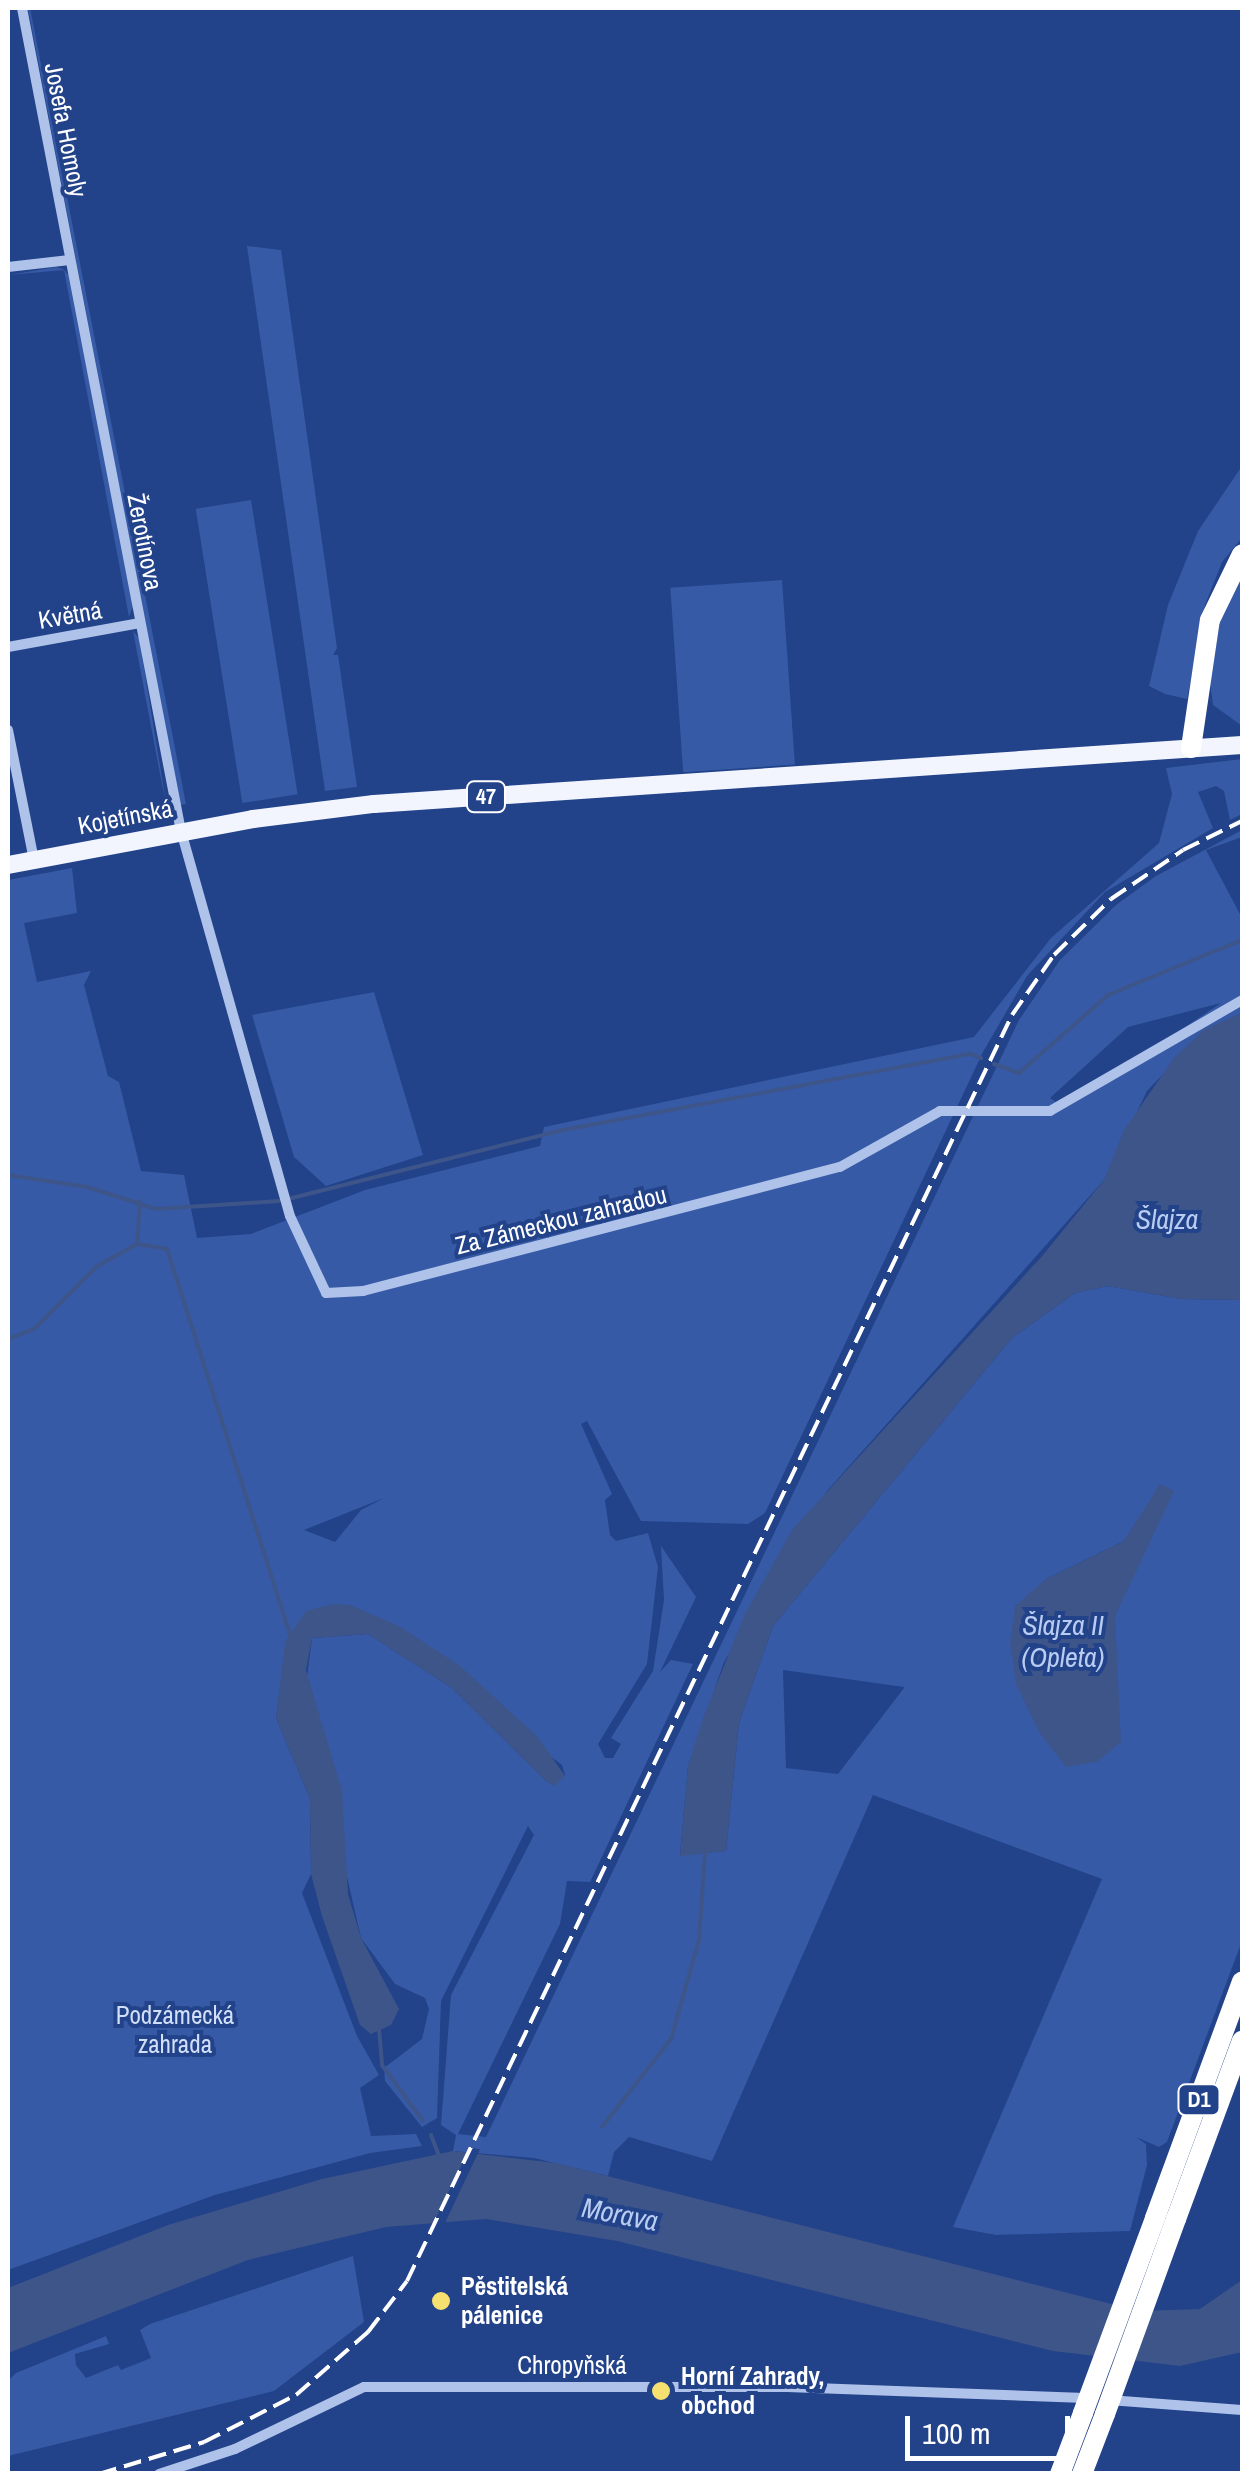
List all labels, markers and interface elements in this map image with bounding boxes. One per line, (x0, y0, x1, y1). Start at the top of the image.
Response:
street label: Josefa Homoly (38, 61, 94, 199)
street label: Žerotínova (121, 491, 169, 593)
street label: Květná (36, 595, 104, 635)
road number: 47 (464, 780, 508, 814)
street label: Kojetínská (75, 793, 175, 841)
street label: Za Zámeckou zahradou (452, 1179, 670, 1261)
water label: Šlajza (1136, 1202, 1198, 1236)
water label: Šlajza II (Opleta) (1022, 1608, 1104, 1674)
park label: Podzámecká zahrada (116, 2001, 234, 2060)
road number: D1 (1176, 2083, 1222, 2117)
water label: Morava (579, 2190, 661, 2238)
place label: Pěstitelská pálenice (461, 2272, 568, 2331)
marker: Pěstitelská pálenice (430, 2290, 452, 2312)
street label: Chropyňská (517, 2350, 627, 2380)
place label: Horní Zahrady, obchod (681, 2362, 824, 2421)
marker: Horní Zahrady, obchod (650, 2380, 672, 2402)
scale bar (910, 2396, 1075, 2458)
text: 100 m (922, 2413, 990, 2453)

